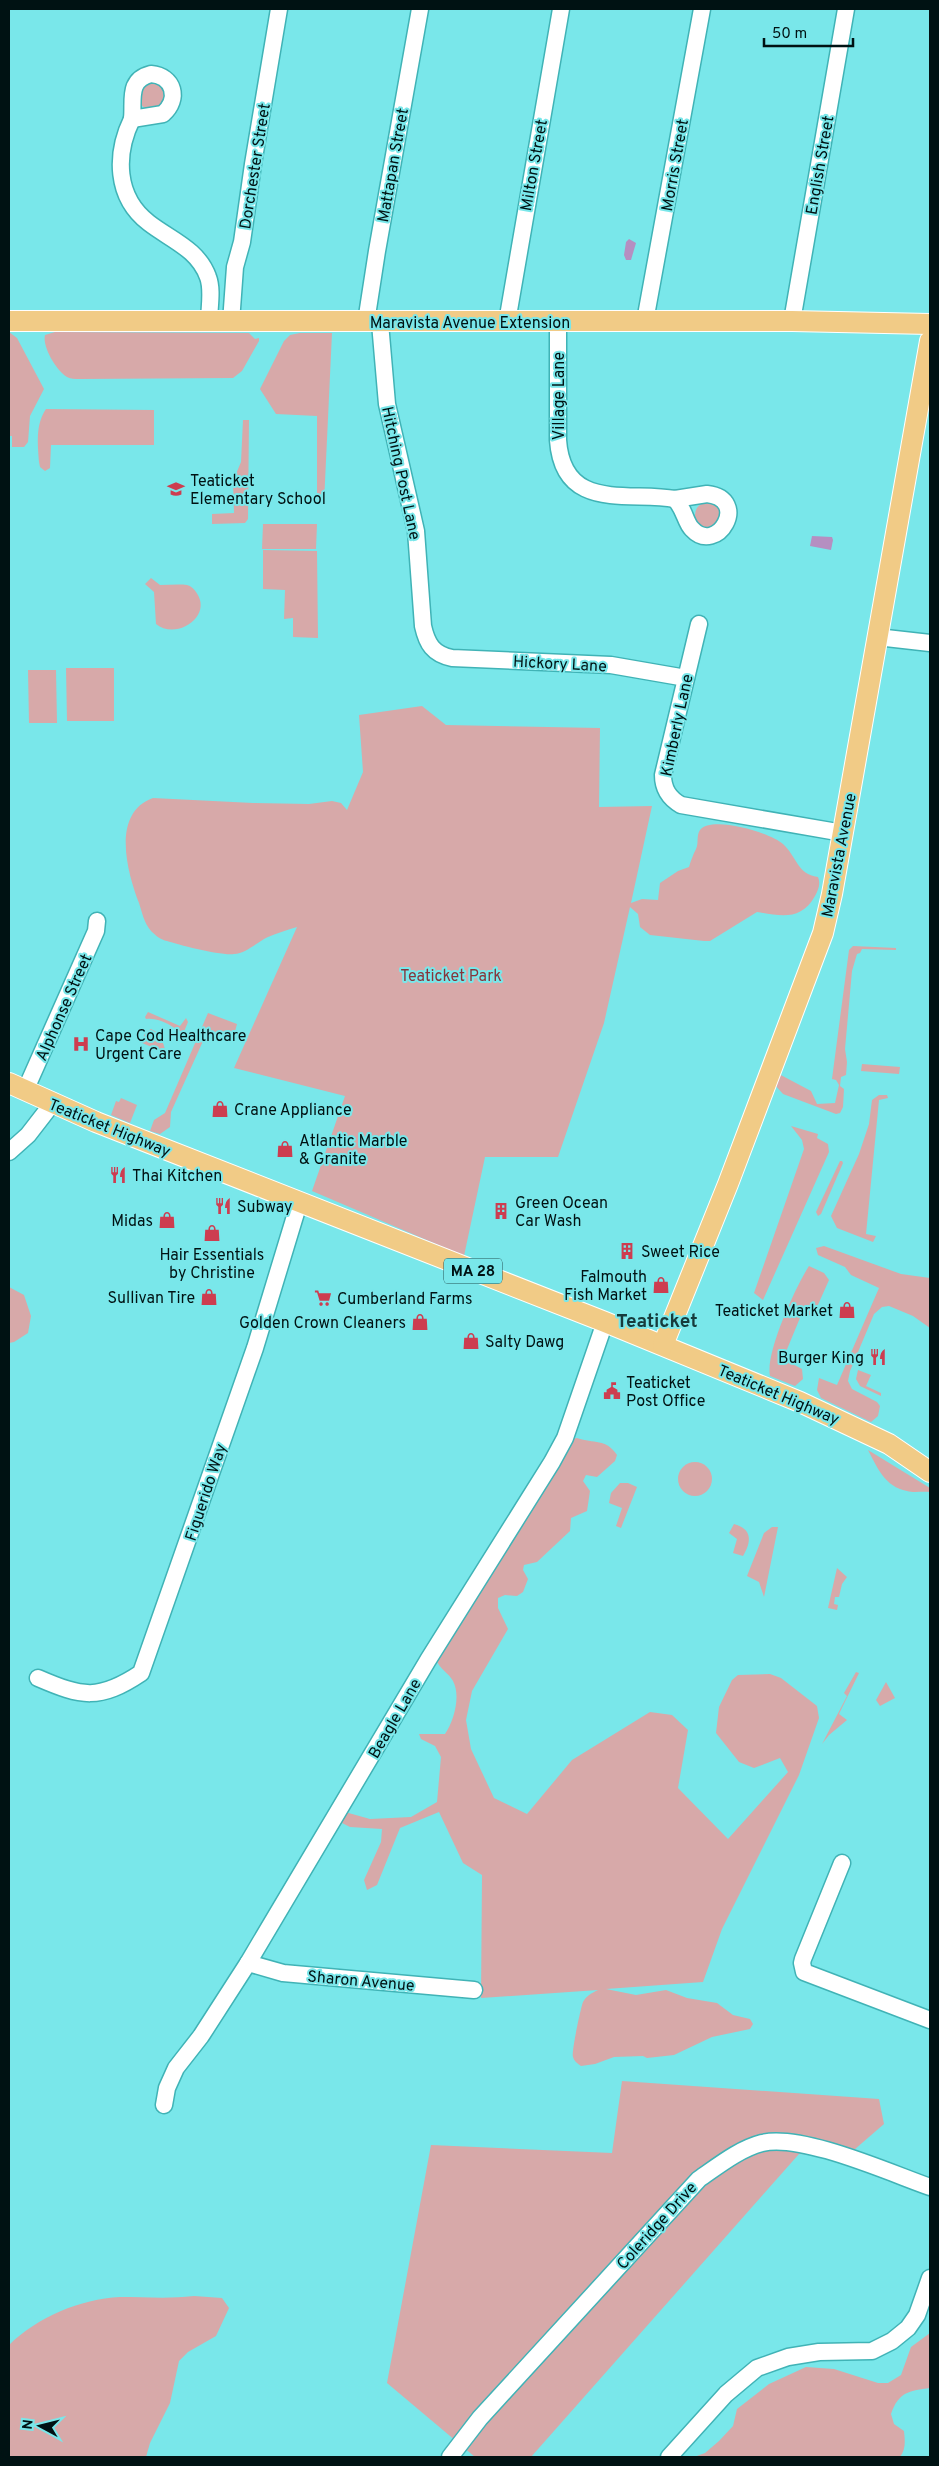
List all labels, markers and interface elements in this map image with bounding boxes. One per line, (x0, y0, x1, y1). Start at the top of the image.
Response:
scale bar (764, 15, 853, 47)
text: 50 m (772, 25, 807, 44)
street label: Dorchester Street (236, 102, 276, 231)
street label: Mattapan Street (374, 107, 414, 224)
street label: English Street (802, 114, 840, 216)
street label: Milton Street (517, 118, 553, 213)
street label: Morris Street (658, 118, 694, 213)
street label: Maravista Avenue Extension (370, 314, 570, 334)
street label: Village Lane (550, 352, 570, 440)
street label: Hitching Post Lane (376, 405, 424, 542)
place label: Teaticket Elementary School (190, 472, 326, 510)
school or university icon: Teaticket Elementary School (166, 479, 186, 499)
street label: Hickory Lane (512, 653, 607, 677)
street label: Kimberly Lane (657, 672, 699, 778)
street label: Maravista Avenue (818, 792, 862, 919)
street label: Alphonse Street (32, 951, 97, 1064)
park label: Teaticket Park (400, 967, 502, 987)
place label: Cape Cod Healthcare Urgent Care (95, 1027, 246, 1065)
hospital icon: Cape Cod Healthcare Urgent Care (71, 1034, 91, 1054)
street label: Teaticket Highway (45, 1095, 173, 1162)
shop icon: Crane Appliance (210, 1099, 230, 1119)
place label: Crane Appliance (234, 1101, 352, 1121)
place label: Atlantic Marble & Granite (299, 1132, 407, 1170)
shop icon: Atlantic Marble & Granite (275, 1139, 295, 1159)
restaurant icon: Thai Kitchen (108, 1165, 128, 1185)
place label: Thai Kitchen (132, 1167, 222, 1187)
place label: Green Ocean Car Wash (515, 1194, 608, 1232)
restaurant icon: Subway (213, 1196, 233, 1216)
place label: Subway (237, 1198, 293, 1218)
building icon: Green Ocean Car Wash (491, 1201, 511, 1221)
shop icon: Midas (157, 1210, 177, 1230)
place label: Midas (111, 1212, 153, 1232)
shop icon: Hair Essentials by Christine (202, 1223, 222, 1243)
building icon: Sweet Rice (617, 1241, 637, 1261)
place label: Sweet Rice (641, 1243, 720, 1263)
place label: Hair Essentials by Christine (160, 1246, 264, 1284)
road number: MA 28 (444, 1258, 502, 1284)
place label: Falmouth Fish Market (564, 1268, 647, 1306)
shop icon: Falmouth Fish Market (651, 1275, 671, 1295)
shop icon: Sullivan Tire (199, 1287, 219, 1307)
supermarket icon: Cumberland Farms (313, 1288, 333, 1308)
place label: Sullivan Tire (108, 1289, 195, 1309)
place label: Cumberland Farms (337, 1290, 473, 1310)
shop icon: Teaticket Market (837, 1300, 857, 1320)
place label: Teaticket Market (715, 1302, 833, 1322)
district label: Teaticket (616, 1310, 698, 1334)
shop icon: Golden Crown Cleaners (410, 1312, 430, 1332)
place label: Golden Crown Cleaners (239, 1314, 406, 1334)
shop icon: Salty Dawg (461, 1331, 481, 1351)
place label: Salty Dawg (485, 1333, 564, 1353)
restaurant icon: Burger King (868, 1347, 888, 1367)
place label: Burger King (778, 1349, 864, 1369)
street label: Teaticket Highway (715, 1361, 842, 1430)
place label: Teaticket Post Office (626, 1374, 705, 1412)
public building icon: Teaticket Post Office (602, 1381, 622, 1401)
street label: Figuerido Way (182, 1441, 232, 1544)
street label: Beagle Lane (365, 1676, 427, 1762)
street label: Sharon Avenue (306, 1967, 415, 1997)
street label: Coleridge Drive (613, 2179, 702, 2274)
north arrow (15, 2401, 65, 2451)
text: N (20, 2419, 38, 2431)

